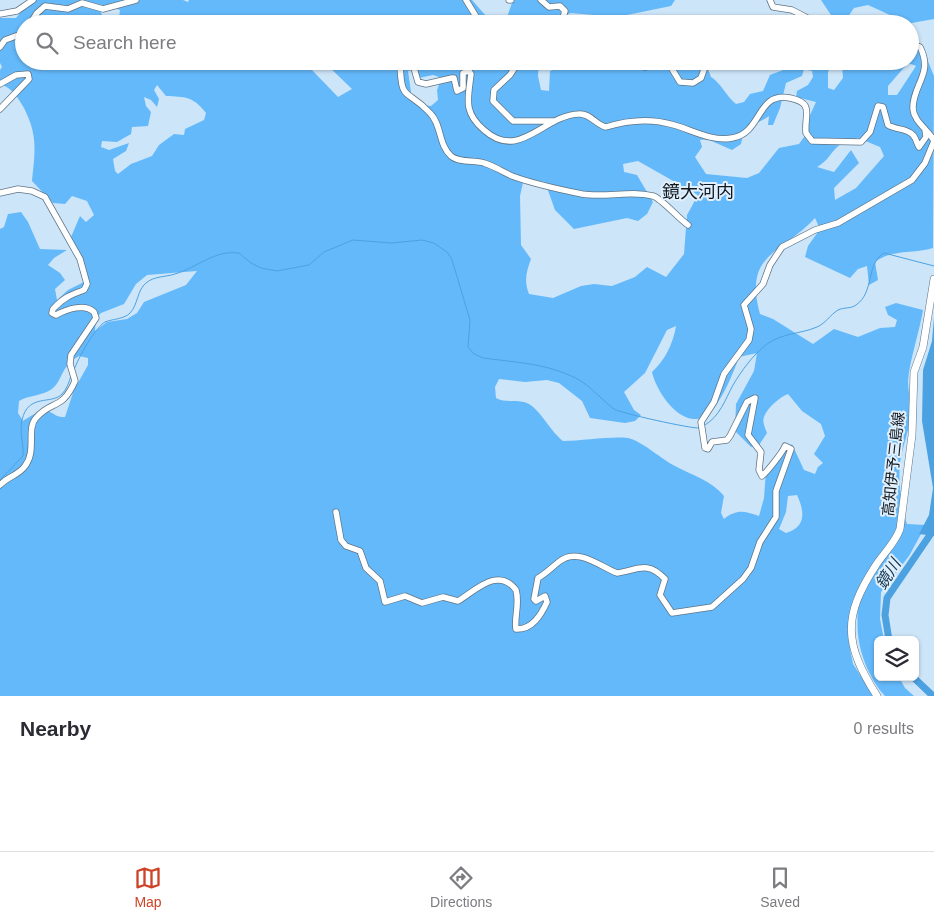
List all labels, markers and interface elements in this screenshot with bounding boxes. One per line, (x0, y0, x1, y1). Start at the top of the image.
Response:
search box (15, 15, 919, 70)
icon: search (33, 29, 61, 57)
text: Search here (73, 32, 177, 53)
district label: 鏡大河内 (662, 182, 734, 202)
street label: 高知伊予三島線 (879, 411, 907, 517)
water label: 鏡川 (872, 554, 905, 592)
map controls (874, 636, 919, 681)
button: layers (874, 636, 919, 681)
text: Nearby (20, 717, 91, 740)
text: 0 results (854, 720, 914, 737)
tab: Map (134, 864, 162, 910)
tab: Directions (430, 864, 492, 910)
tab: Saved (760, 864, 800, 910)

